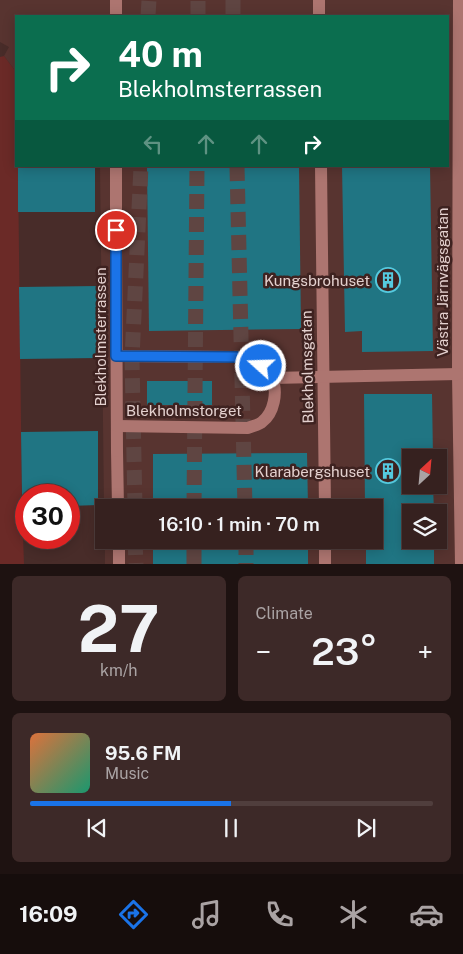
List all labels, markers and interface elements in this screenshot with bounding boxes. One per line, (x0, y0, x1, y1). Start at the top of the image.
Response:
text: 40 m (118, 34, 203, 75)
icon: right (35, 35, 100, 100)
text: Blekholmsterrassen (118, 76, 322, 102)
icon: left (139, 130, 167, 158)
icon: ahead (192, 130, 220, 158)
icon: ahead (245, 130, 273, 158)
icon: right (298, 130, 326, 158)
street label: Västra Järnvägsgatan (434, 208, 451, 356)
pin (95, 209, 137, 251)
icon: arrive (102, 216, 130, 244)
street label: Blekholmsterrassen (92, 267, 109, 407)
building icon: Kungsbrohuset (375, 267, 401, 293)
place label: Kungsbrohuset (264, 272, 370, 289)
street label: Blekholmsgatan (298, 310, 316, 424)
position arrow (234, 339, 286, 391)
street label: Blekholmstorget (126, 402, 242, 419)
north arrow (402, 449, 448, 494)
map controls (402, 449, 447, 549)
building icon: Klarabergshuset (375, 458, 401, 484)
place label: Klarabergshuset (254, 463, 370, 480)
speed limit sign: 30 (15, 484, 80, 549)
button: layers (402, 504, 447, 549)
text: 16:10 · 1 min · 70 m (158, 513, 320, 535)
text: 27 (78, 590, 160, 667)
text: Climate (256, 604, 313, 623)
text: 23° (311, 629, 377, 674)
text: − (256, 635, 271, 668)
text: + (417, 635, 433, 668)
text: km/h (100, 661, 138, 680)
text: 95.6 FM (105, 742, 181, 764)
text: Music (105, 764, 149, 783)
icon: previous (83, 814, 111, 842)
icon: pause (217, 814, 245, 842)
icon: next (352, 814, 380, 842)
icon: directions (116, 897, 151, 932)
icon: music (189, 897, 224, 932)
icon: phone (262, 897, 297, 932)
icon: climate (336, 897, 371, 932)
icon: car (409, 897, 444, 932)
text: 16:09 (19, 901, 78, 927)

